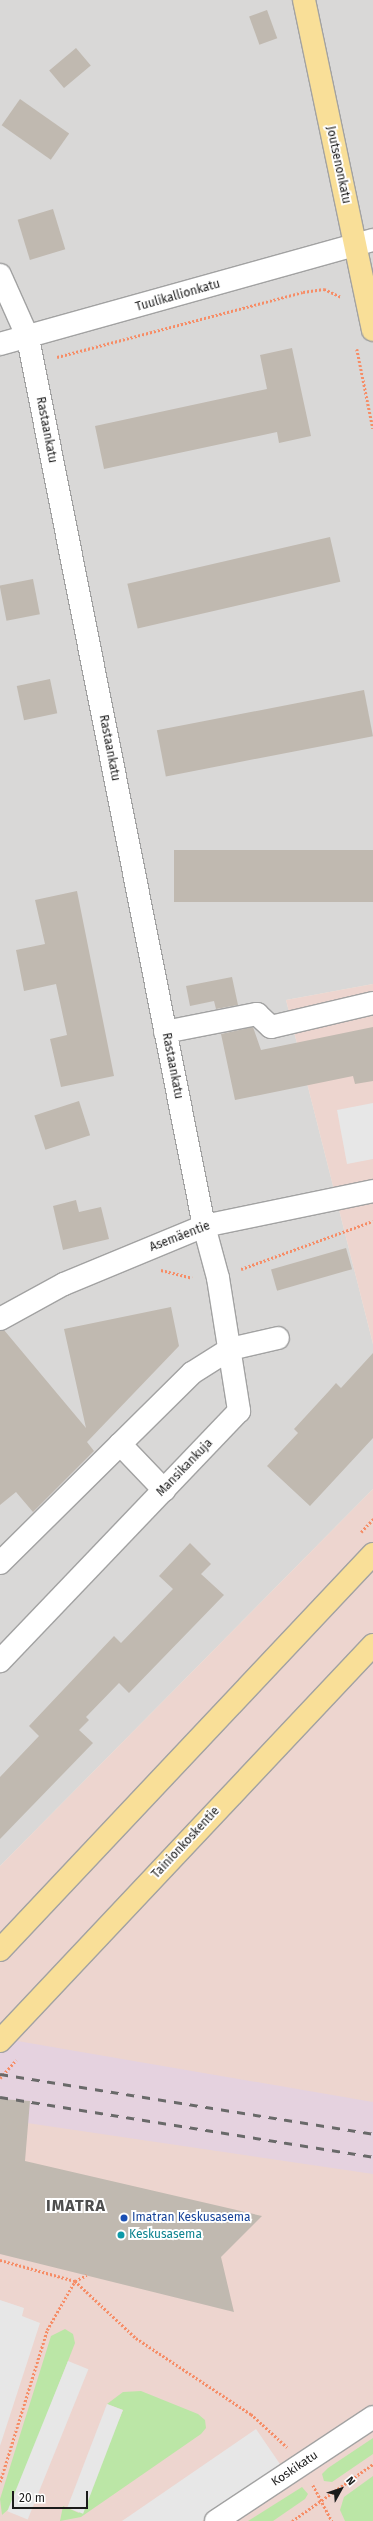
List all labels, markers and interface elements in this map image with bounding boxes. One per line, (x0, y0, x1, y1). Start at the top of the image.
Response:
street label: Joutsenonkatu (323, 125, 353, 205)
street label: Tuulikallionkatu (134, 277, 222, 315)
street label: Rastaankatu (33, 396, 59, 464)
street label: Rastaankatu (96, 714, 122, 782)
street label: Rastaankatu (159, 1032, 185, 1100)
street label: Asemäentie (148, 1219, 212, 1255)
street label: Mansikankuja (154, 1436, 216, 1500)
street label: Tainionkoskentie (149, 1804, 223, 1882)
district label: IMATRA (46, 2196, 106, 2216)
place label: Imatran Keskusasema (132, 2211, 251, 2225)
marker: Imatran Keskusasema (119, 2213, 129, 2223)
place label: Keskusasema (129, 2228, 202, 2242)
marker: Keskusasema (116, 2230, 126, 2240)
street label: Koskikatu (269, 2448, 321, 2490)
north arrow (321, 2469, 361, 2509)
text: N (343, 2474, 358, 2488)
scale bar (14, 2483, 90, 2509)
text: 20 m (19, 2491, 45, 2505)

